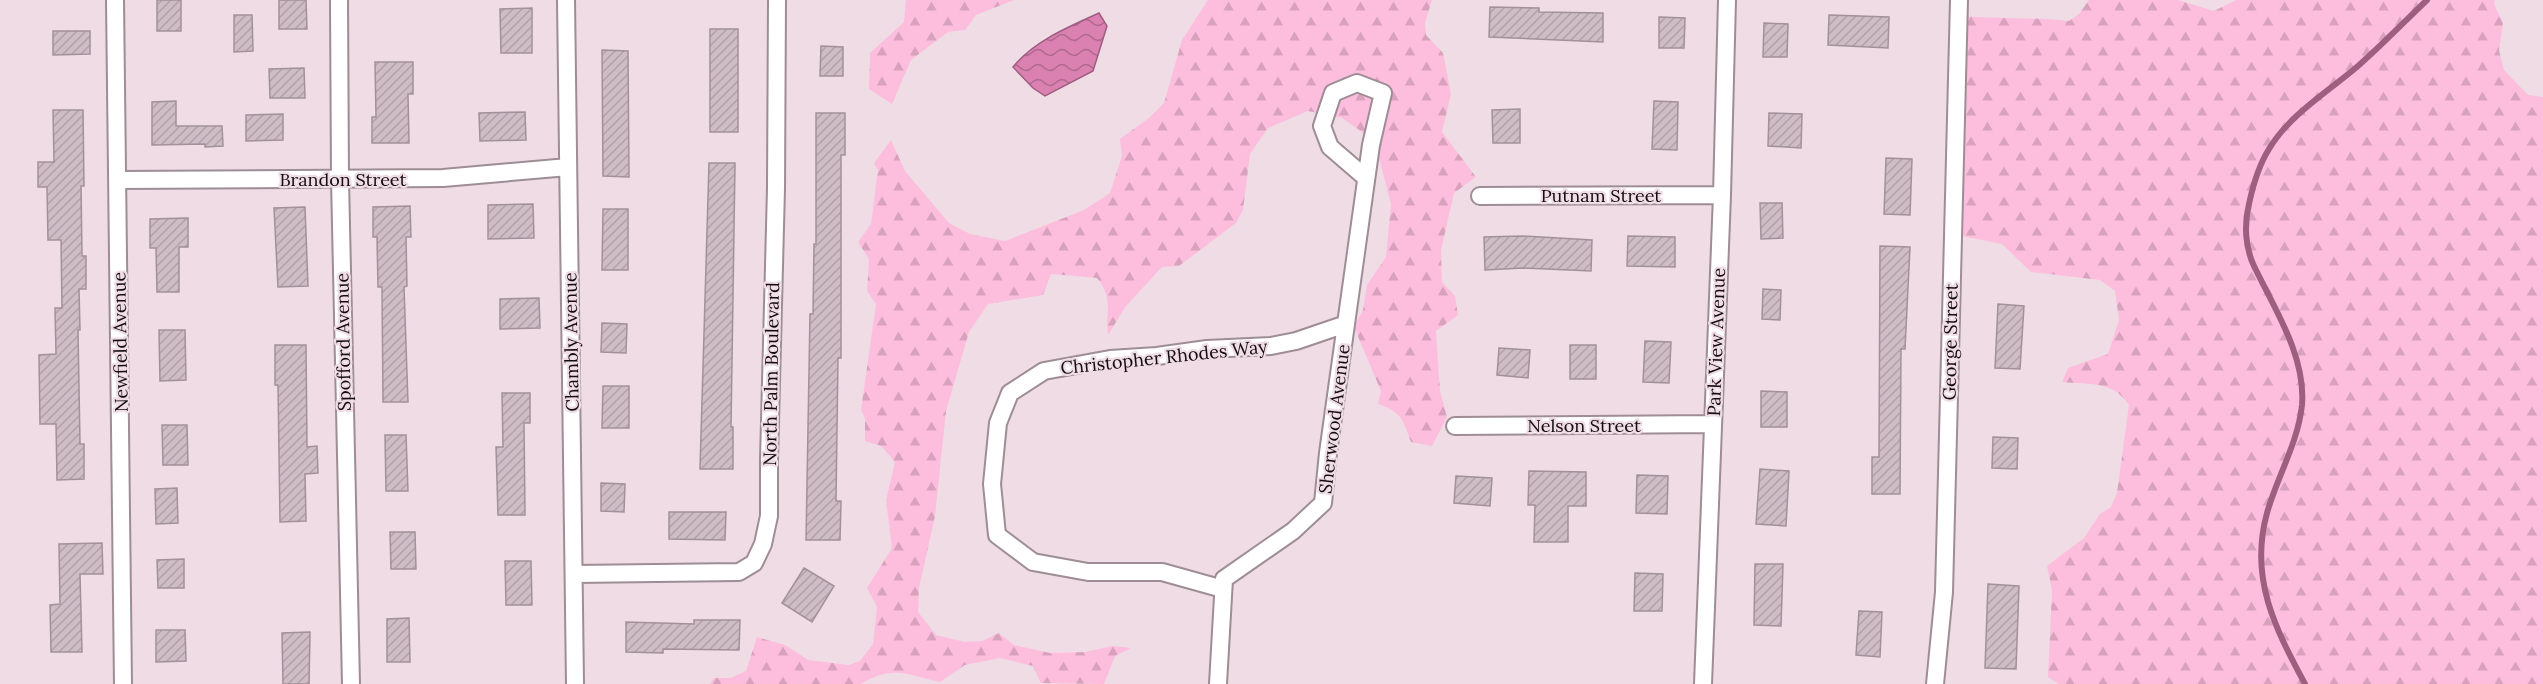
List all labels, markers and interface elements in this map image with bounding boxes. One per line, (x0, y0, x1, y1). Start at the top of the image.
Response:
street label: Brandon Street (280, 168, 406, 191)
street label: Putnam Street (1541, 184, 1661, 207)
street label: Park View Avenue (1702, 267, 1730, 417)
street label: Newfield Avenue (107, 272, 133, 412)
street label: Spofford Avenue (330, 272, 356, 411)
street label: Chambly Avenue (558, 272, 584, 412)
street label: North Palm Boulevard (758, 282, 784, 466)
street label: George Street (1937, 283, 1963, 401)
street label: Christopher Rhodes Way (1059, 335, 1269, 379)
street label: Sherwood Avenue (1313, 343, 1355, 495)
street label: Nelson Street (1527, 414, 1641, 437)

